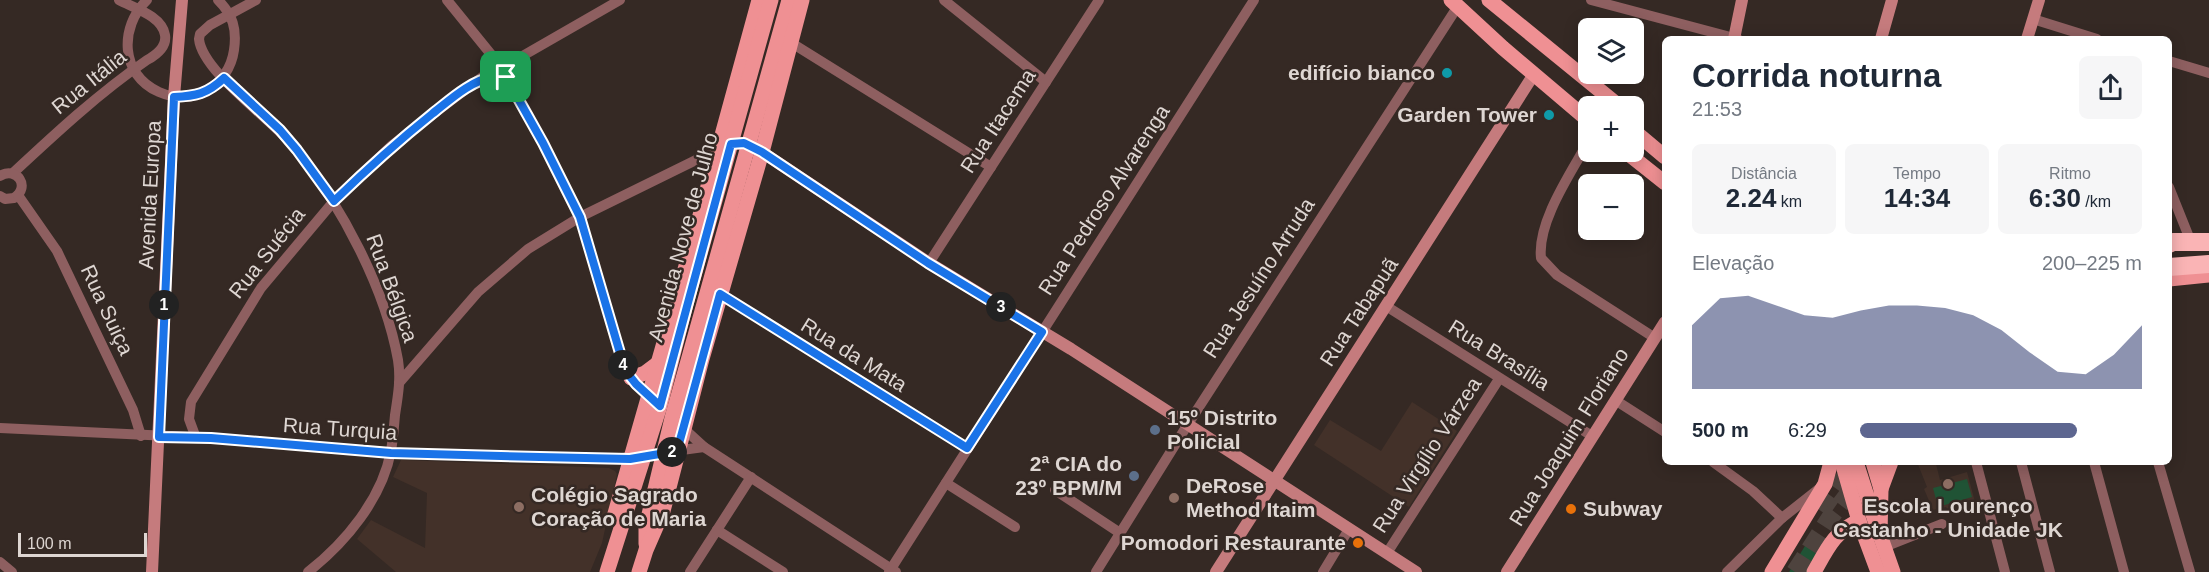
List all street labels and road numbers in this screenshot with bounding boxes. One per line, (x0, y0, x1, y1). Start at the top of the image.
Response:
street label: Rua Itália (47, 45, 131, 118)
street label: Rua Itacema (956, 64, 1040, 177)
street label: Rua Pedroso Alvarenga (1034, 100, 1174, 299)
street label: Avenida Europa (134, 120, 165, 270)
street label: Avenida Nove de Julho (644, 130, 722, 344)
street label: Rua Jesuíno Arruda (1198, 193, 1319, 362)
street label: Rua Suécia (224, 203, 309, 303)
street label: Rua Bélgica (362, 231, 423, 345)
street label: Rua Tabapuã (1315, 253, 1402, 370)
street label: Rua Suiça (77, 261, 138, 359)
street label: Rua da Mata (797, 313, 912, 396)
street label: Rua Brasília (1445, 315, 1554, 395)
street label: Rua Joaquim Floriano (1504, 344, 1633, 530)
street label: Rua Virgílio Várzea (1368, 372, 1486, 537)
street label: Rua Turquia (282, 413, 398, 444)

